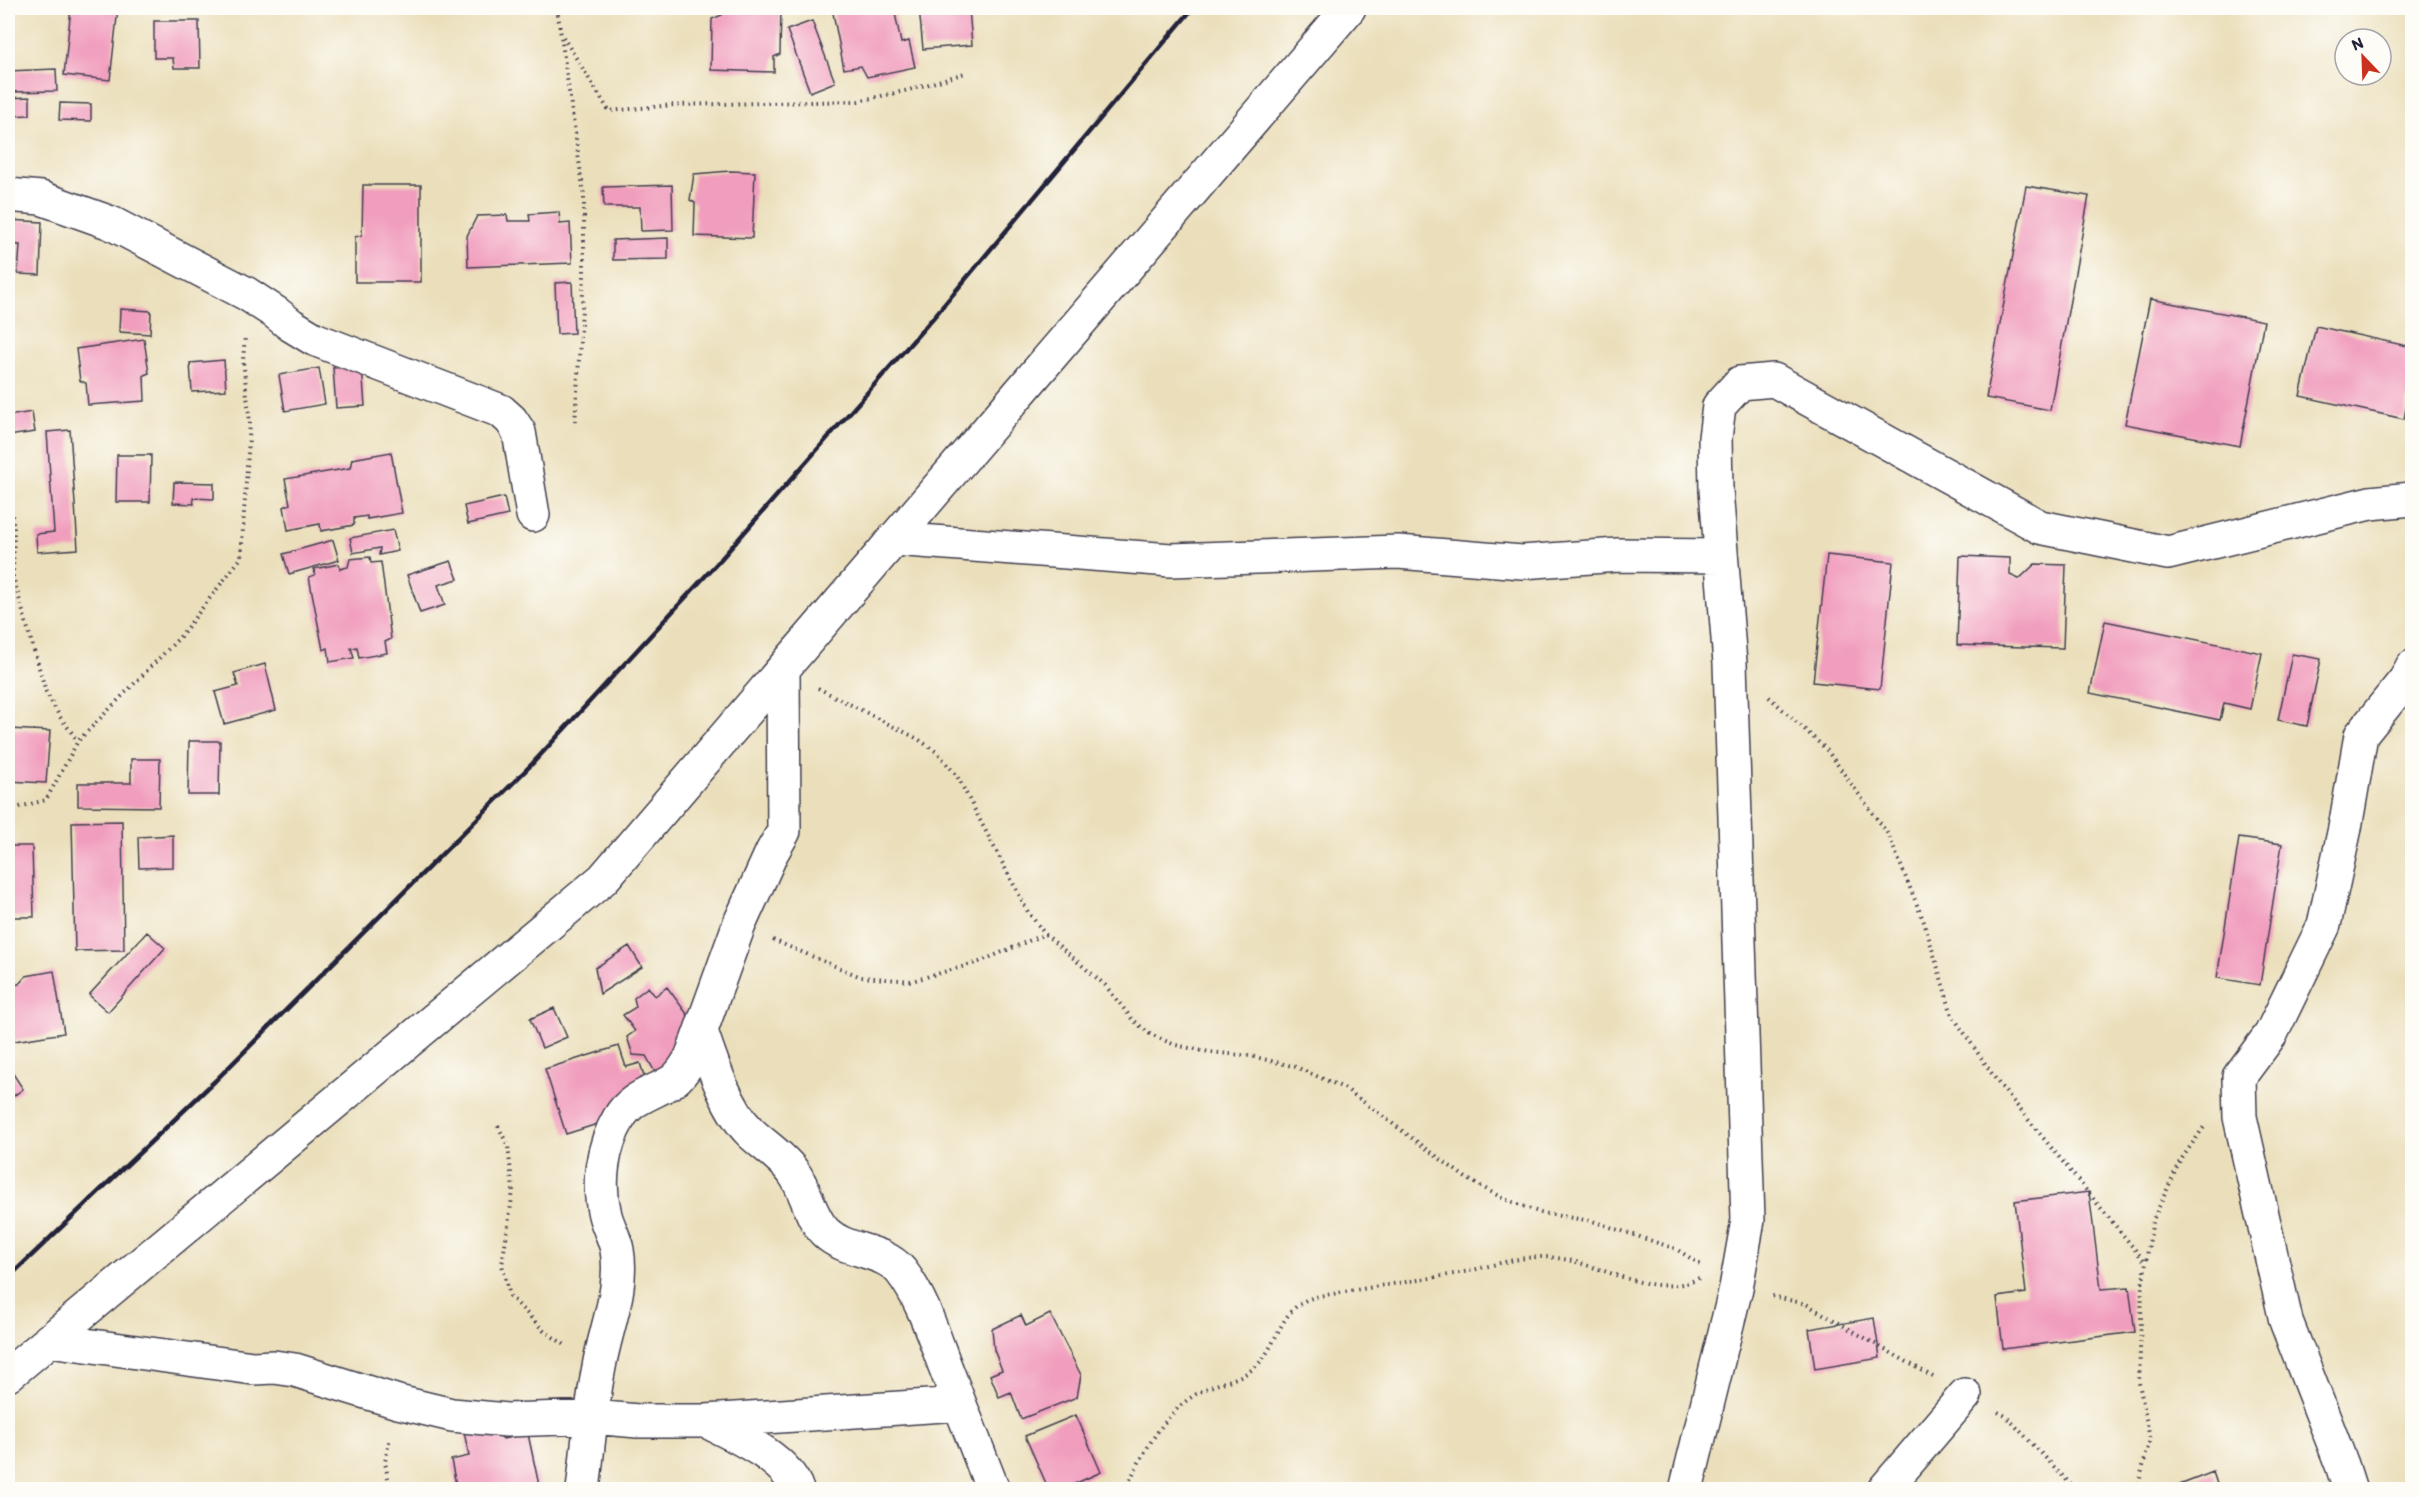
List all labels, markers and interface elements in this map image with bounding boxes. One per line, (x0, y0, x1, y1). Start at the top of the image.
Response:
north arrow (2333, 27, 2393, 87)
text: N (2349, 33, 2366, 55)

